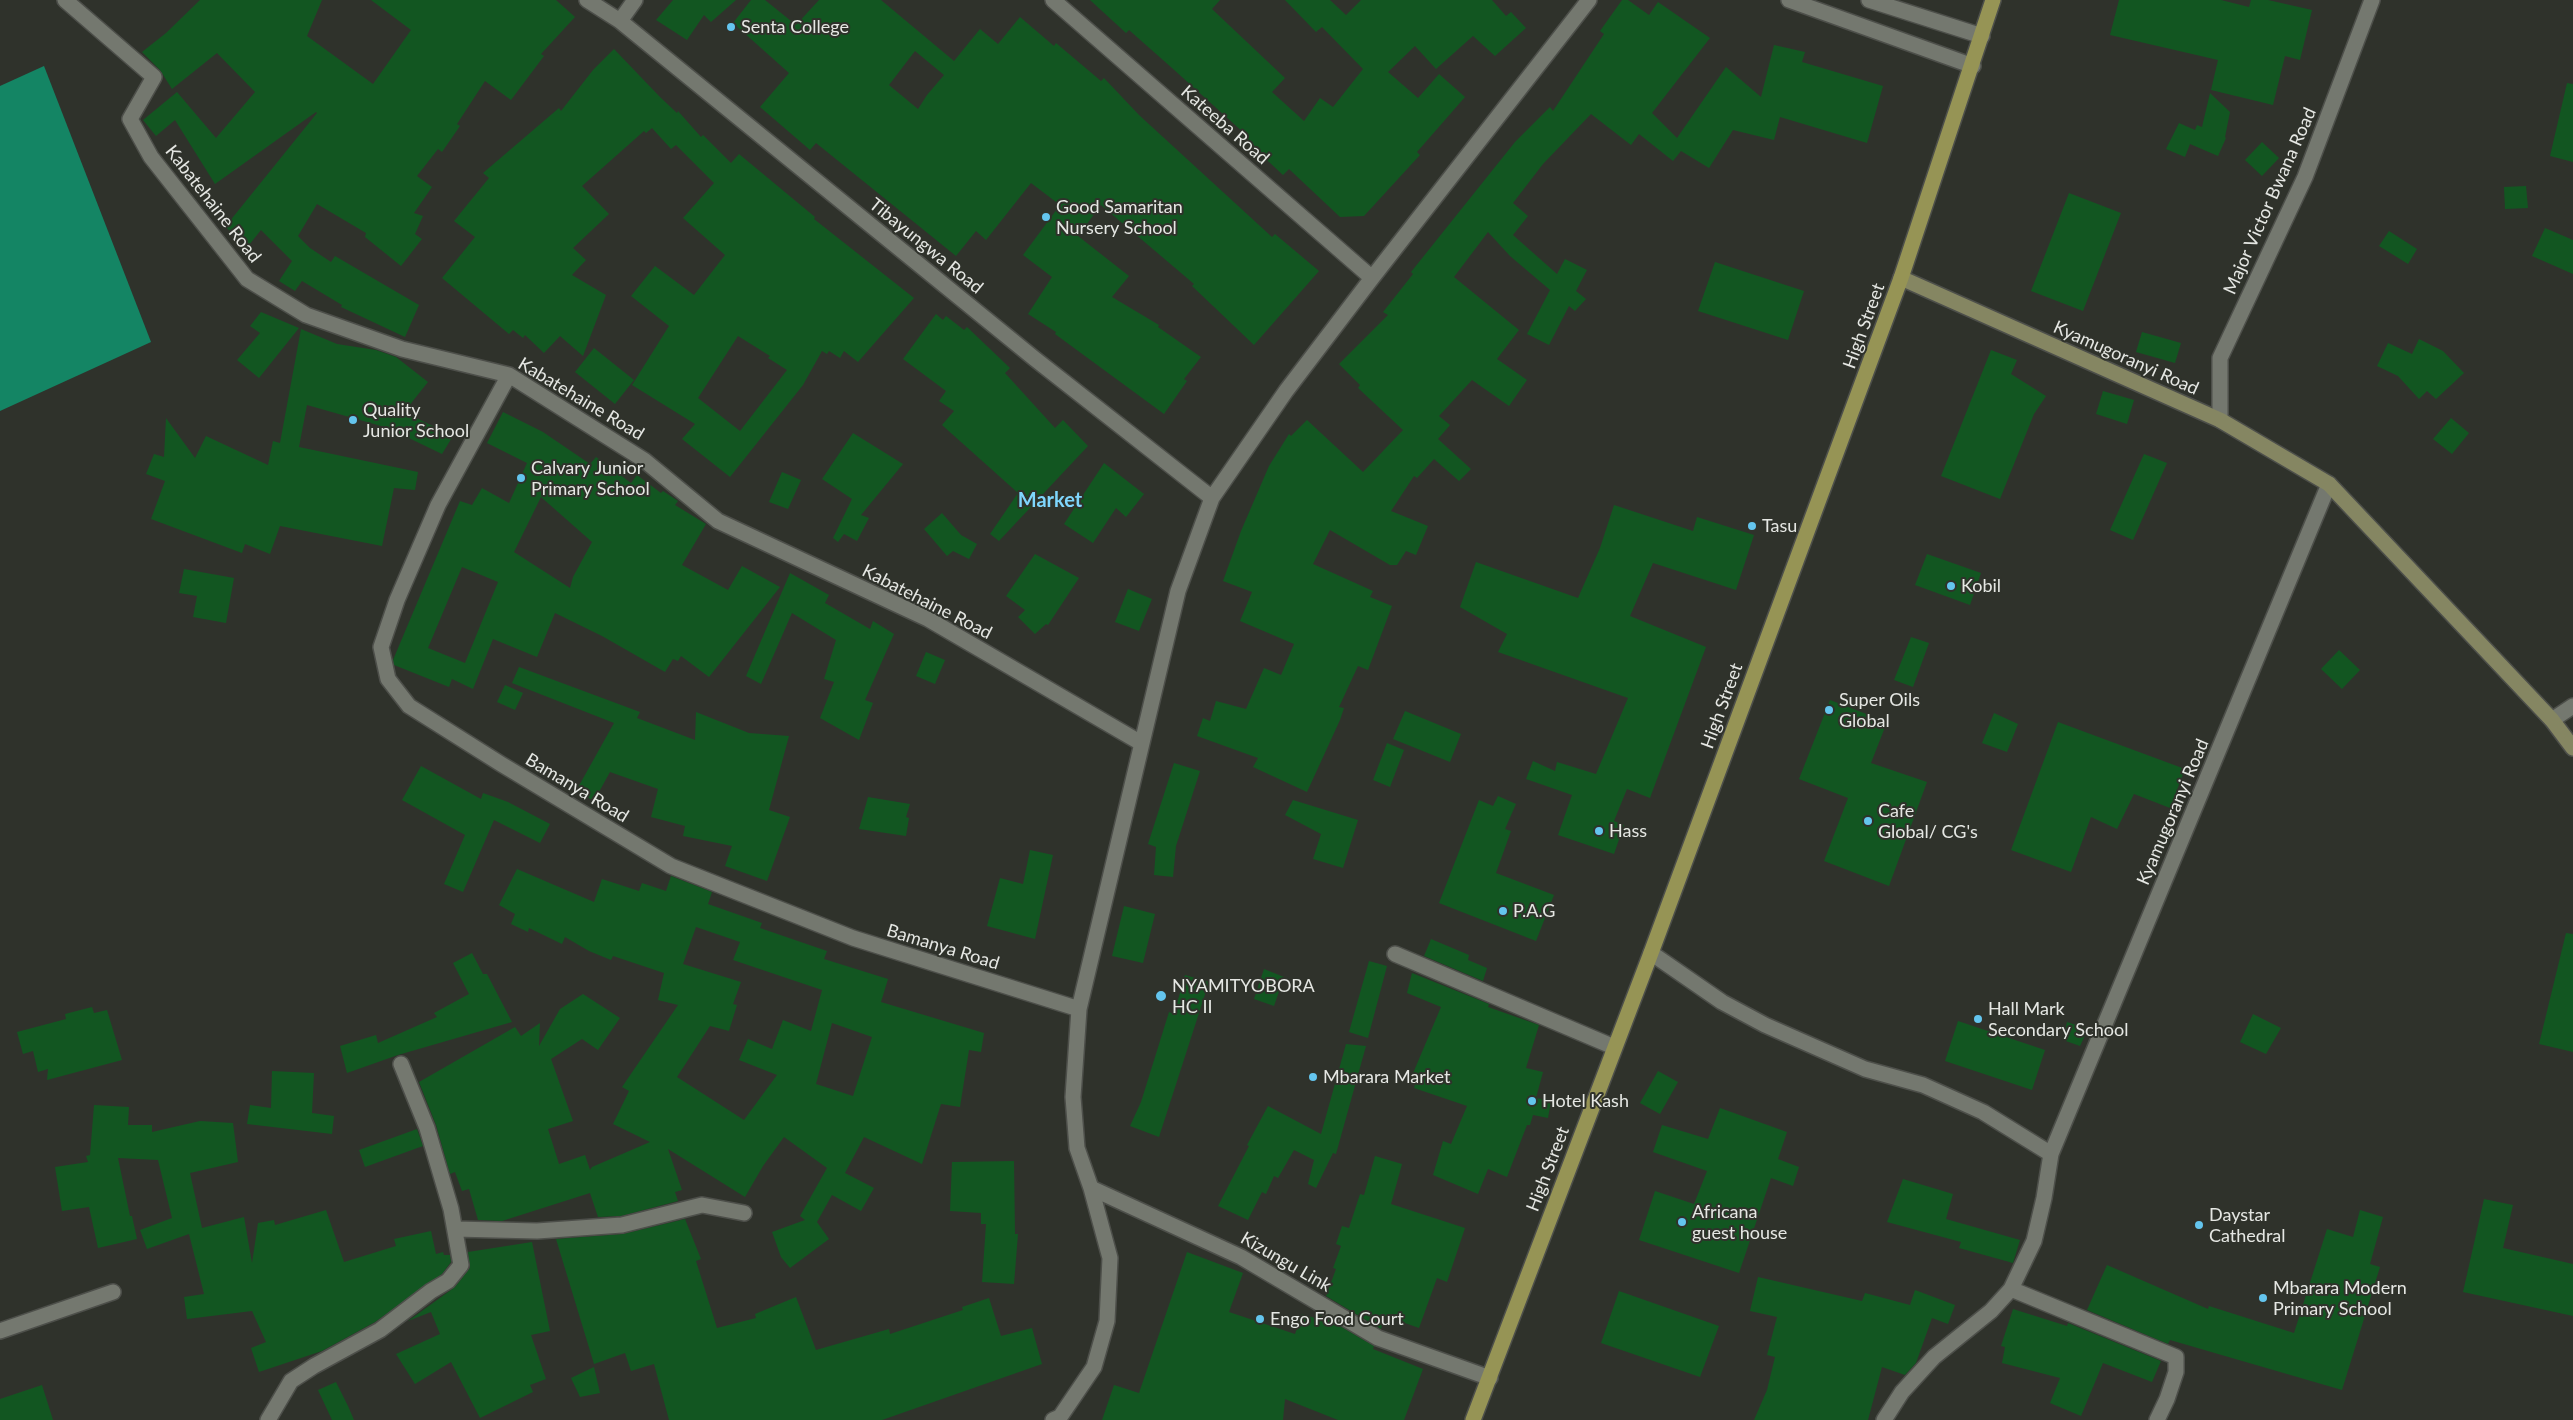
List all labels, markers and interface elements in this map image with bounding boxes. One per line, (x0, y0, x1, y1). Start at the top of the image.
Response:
place label: Senta College (741, 16, 849, 38)
marker: Senta College (725, 21, 737, 33)
street label: Kateeba Road (1177, 81, 1273, 169)
street label: Major Victor Bwana Road (2219, 104, 2321, 298)
street label: Kabatehaine Road (160, 141, 266, 267)
street label: Tibayungwa Road (865, 194, 987, 298)
place label: Good Samaritan Nursery School (1056, 196, 1183, 238)
marker: Good Samaritan Nursery School (1040, 211, 1052, 223)
street label: High Street (1839, 280, 1889, 372)
street label: Kyamugoranyi Road (2050, 316, 2202, 400)
street label: Kabatehaine Road (514, 353, 648, 445)
place label: Quality Junior School (363, 399, 469, 442)
marker: Quality Junior School (347, 414, 359, 426)
place label: Calvary Junior Primary School (531, 457, 650, 499)
marker: Calvary Junior Primary School (515, 472, 527, 484)
district label: Market (1018, 489, 1082, 513)
place label: Tasu (1762, 515, 1797, 537)
marker: Tasu (1746, 520, 1758, 532)
street label: Kabatehaine Road (858, 560, 996, 644)
place label: Kobil (1961, 575, 2001, 597)
marker: Kobil (1945, 580, 1957, 592)
street label: High Street (1697, 660, 1747, 752)
place label: Super Oils Global (1839, 689, 1920, 732)
marker: Super Oils Global (1823, 704, 1835, 716)
street label: Kyamugoranyi Road (2132, 736, 2214, 888)
street label: Bamanya Road (521, 749, 633, 827)
place label: Cafe Global/ CG's (1878, 800, 1978, 842)
marker: Cafe Global/ CG's (1862, 815, 1874, 827)
place label: Hass (1609, 820, 1647, 842)
marker: Hass (1593, 825, 1605, 837)
place label: P.A.G (1513, 900, 1555, 922)
marker: P.A.G (1497, 905, 1509, 917)
street label: Bamanya Road (884, 920, 1002, 974)
place label: NYAMITYOBORA HC II (1172, 975, 1315, 1018)
marker: NYAMITYOBORA HC II (1154, 989, 1168, 1003)
place label: Hall Mark Secondary School (1988, 998, 2128, 1040)
marker: Hall Mark Secondary School (1972, 1013, 1984, 1025)
place label: Mbarara Market (1323, 1066, 1450, 1088)
marker: Mbarara Market (1307, 1071, 1319, 1083)
place label: Hotel Kash (1542, 1090, 1629, 1112)
marker: Hotel Kash (1526, 1095, 1538, 1107)
street label: High Street (1522, 1123, 1574, 1215)
place label: Africana guest house (1692, 1201, 1787, 1244)
place label: Daystar Cathedral (2209, 1204, 2286, 1246)
marker: Africana guest house (1676, 1216, 1688, 1228)
marker: Daystar Cathedral (2193, 1219, 2205, 1231)
street label: Kizungu Link (1237, 1227, 1335, 1297)
place label: Mbarara Modern Primary School (2273, 1277, 2407, 1320)
marker: Mbarara Modern Primary School (2257, 1292, 2269, 1304)
place label: Engo Food Court (1270, 1308, 1404, 1330)
marker: Engo Food Court (1254, 1313, 1266, 1325)

